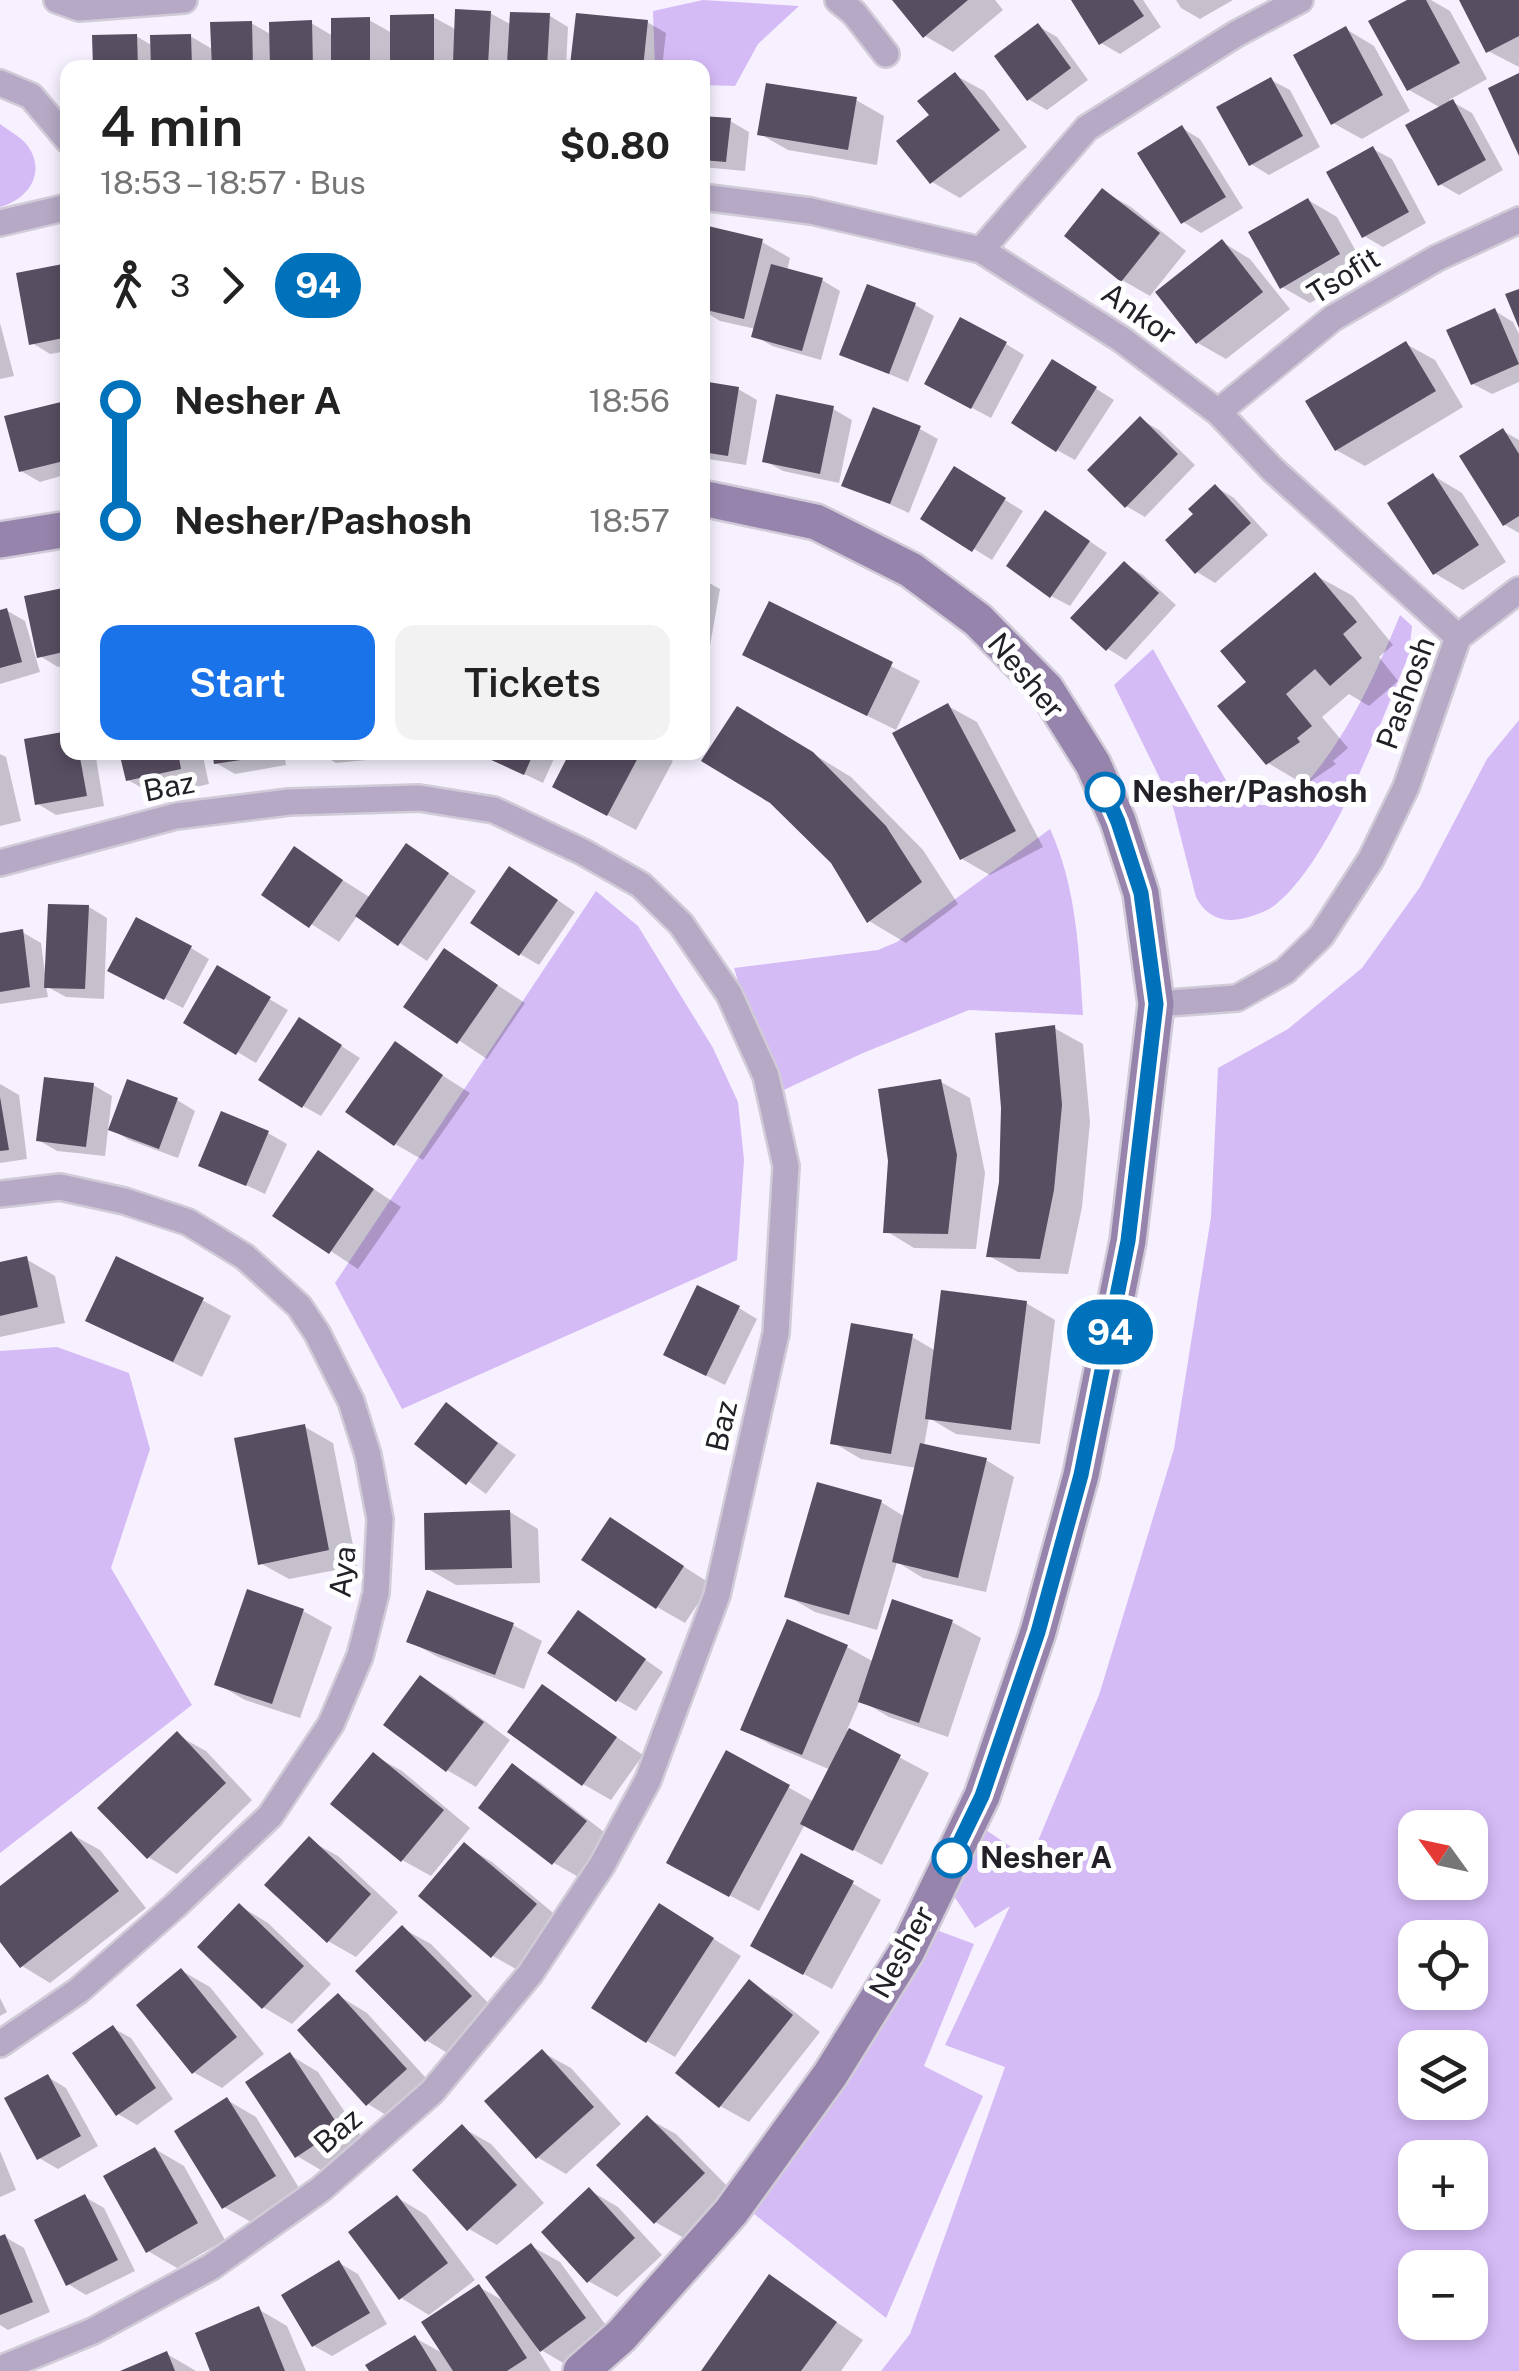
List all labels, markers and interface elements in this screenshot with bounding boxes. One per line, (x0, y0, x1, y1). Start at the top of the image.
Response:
text: 4 min (100, 94, 243, 158)
text: $0.80 (560, 123, 670, 168)
text: 18:53 – 18:57 · Bus (100, 164, 366, 201)
street label: Tsofit (1301, 239, 1386, 311)
icon: walk (100, 258, 155, 313)
icon: forward (205, 258, 260, 313)
text: 94 (295, 265, 341, 306)
text: 3 (170, 267, 190, 304)
street label: Ankor (1095, 275, 1184, 352)
text: Nesher A (174, 378, 341, 423)
text: 18:56 (589, 382, 670, 419)
text: Nesher/Pashosh (174, 498, 472, 543)
text: 18:57 (589, 502, 670, 539)
button: Start (100, 625, 375, 740)
button: Tickets (395, 625, 670, 740)
street label: Nesher (981, 625, 1073, 725)
street label: Pashosh (1368, 631, 1442, 754)
street label: Baz (140, 763, 197, 809)
marker: Nesher/Pashosh (1086, 773, 1124, 811)
place label: Nesher/Pashosh (1132, 773, 1367, 809)
line badge: 94 (1065, 1300, 1155, 1364)
text: 94 (1087, 1312, 1133, 1353)
street label: Baz (698, 1397, 744, 1455)
street label: Aya (321, 1544, 363, 1600)
north arrow (1398, 1810, 1488, 1900)
map controls (1398, 1810, 1488, 2340)
marker: Nesher A (933, 1839, 971, 1877)
place label: Nesher A (980, 1839, 1112, 1875)
street label: Nesher (861, 1899, 941, 2004)
button: locate (1398, 1920, 1488, 2010)
button: layers (1398, 2030, 1488, 2120)
street label: Baz (306, 2100, 368, 2161)
button: + (1398, 2140, 1488, 2230)
button: − (1398, 2250, 1488, 2340)

